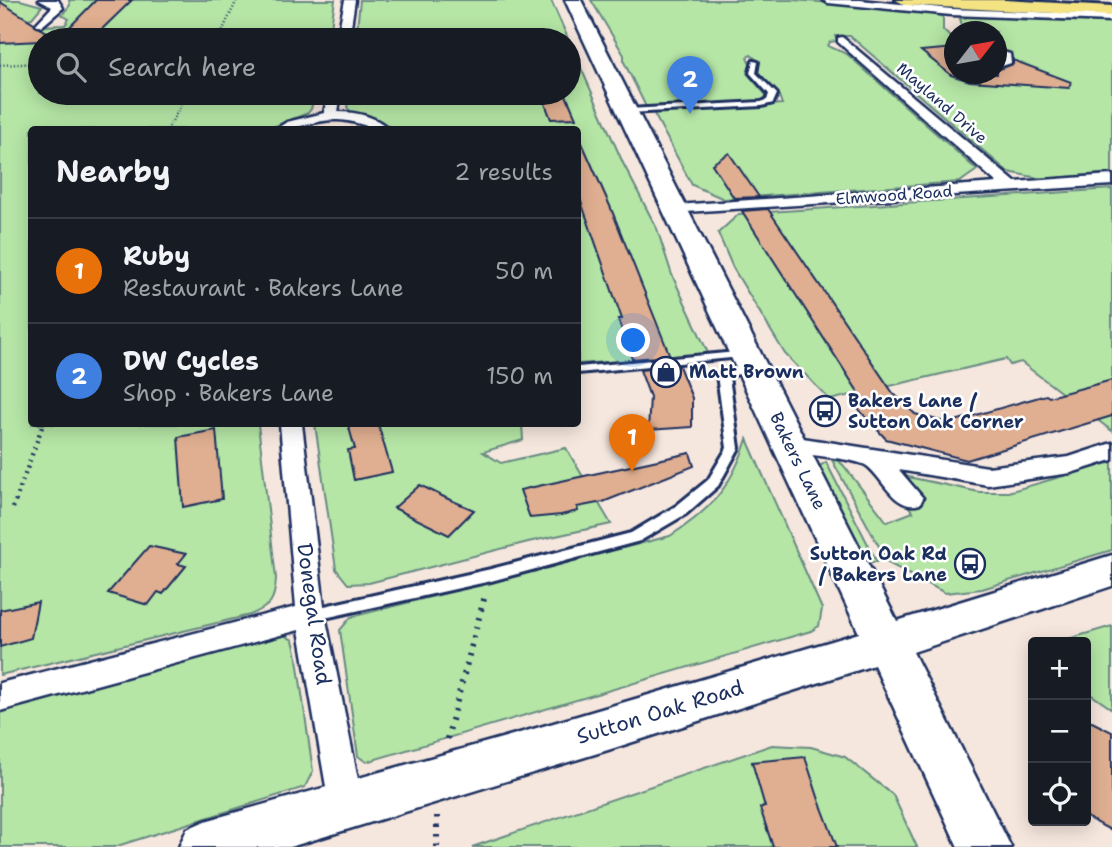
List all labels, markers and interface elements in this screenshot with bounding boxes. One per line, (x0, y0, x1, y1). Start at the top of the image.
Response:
north arrow (944, 21, 1007, 84)
search box (28, 28, 581, 105)
icon: search (52, 48, 90, 86)
text: Search here (108, 49, 257, 84)
pin: 2 (667, 56, 713, 114)
street label: Mayland Drive (892, 58, 992, 148)
text: Nearby (56, 151, 171, 192)
text: 2 results (454, 157, 553, 187)
street label: Elmwood Road (835, 180, 953, 210)
text: Ruby (123, 238, 190, 273)
text: 1 (74, 256, 84, 286)
text: 50 m (495, 256, 553, 286)
text: Restaurant · Bakers Lane (123, 273, 404, 303)
your location (616, 323, 650, 357)
text: DW Cycles (123, 343, 259, 378)
shop icon: Matt Brown (649, 355, 683, 389)
place label: Matt Brown (689, 360, 804, 384)
text: 2 (71, 361, 87, 391)
text: 150 m (486, 361, 553, 391)
text: Shop · Bakers Lane (123, 378, 334, 408)
place label: Bakers Lane / Sutton Oak Corner (848, 389, 1024, 434)
bus stop icon: Bakers Lane / Sutton Oak Corner (808, 394, 842, 428)
street label: Bakers Lane (764, 408, 832, 514)
pin: 1 (609, 414, 655, 472)
street label: Donegal Road (290, 541, 338, 687)
place label: Sutton Oak Rd / Bakers Lane (810, 542, 947, 587)
bus stop icon: Sutton Oak Rd / Bakers Lane (953, 547, 987, 581)
map controls (1028, 637, 1091, 826)
button: + (1028, 637, 1091, 700)
street label: Sutton Oak Road (573, 673, 747, 751)
button: − (1028, 700, 1091, 763)
button: locate (1028, 763, 1091, 826)

